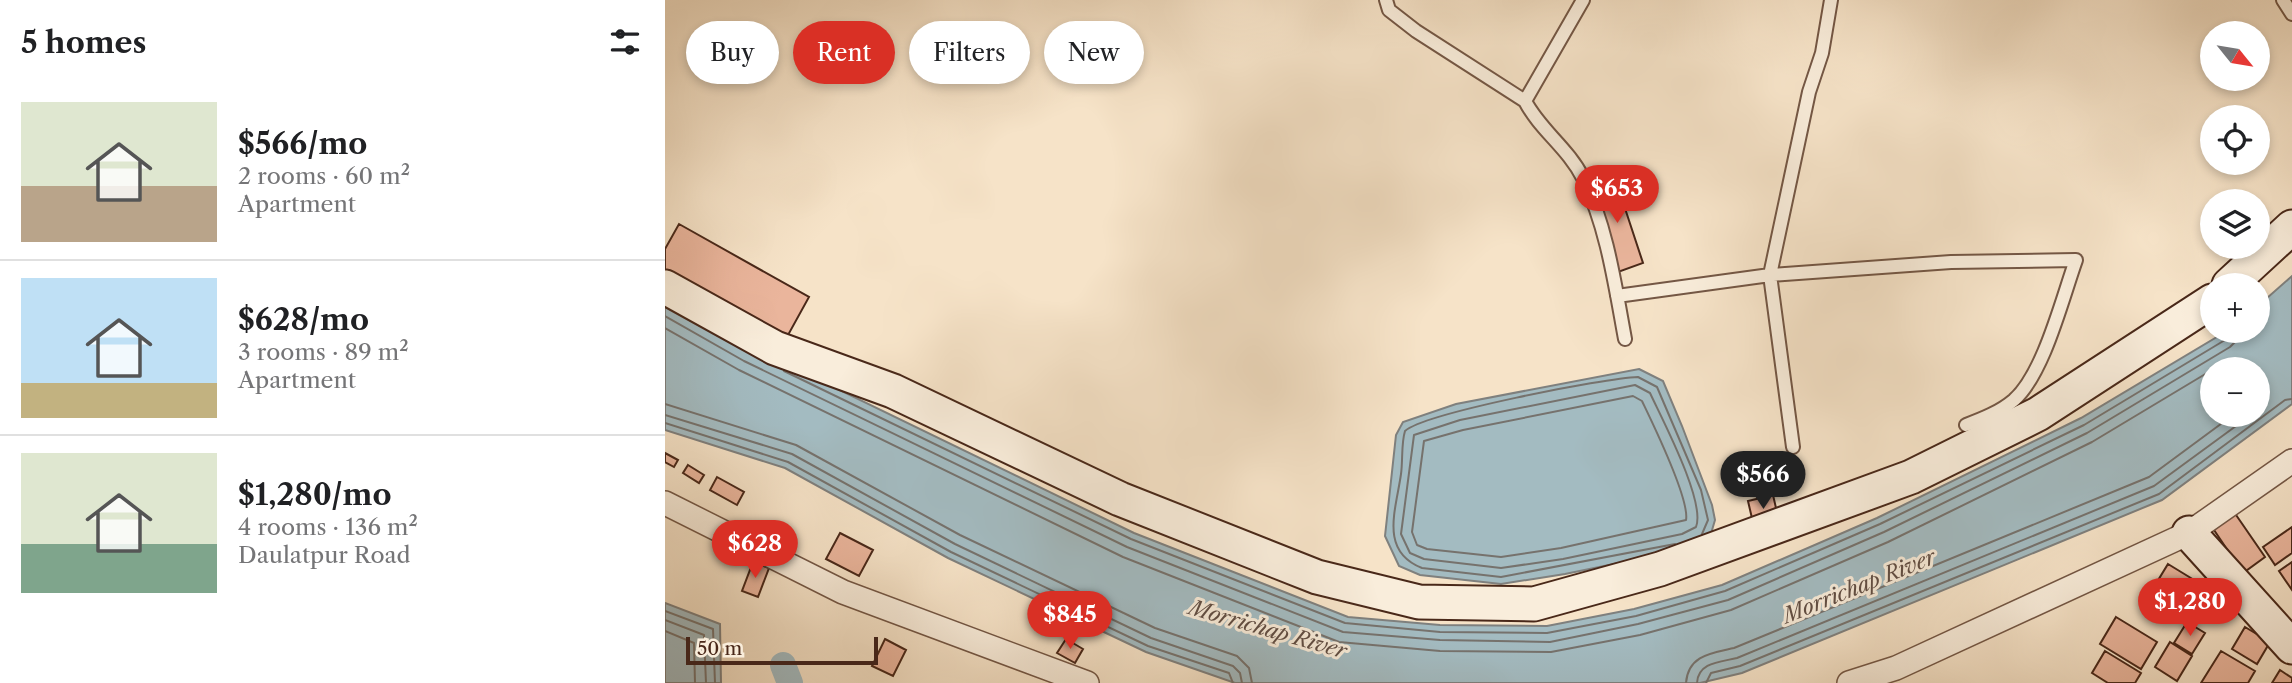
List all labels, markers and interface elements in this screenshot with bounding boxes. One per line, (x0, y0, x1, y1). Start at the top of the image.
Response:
chip: Buy (686, 21, 779, 84)
chip: Rent (793, 21, 895, 84)
chip: Filters (909, 21, 1030, 84)
chip: New (1044, 21, 1144, 84)
north arrow (2200, 21, 2270, 91)
map controls (2200, 21, 2270, 427)
icon: filters (606, 23, 644, 61)
text: 5 homes (21, 24, 146, 61)
button: locate (2200, 105, 2270, 175)
text: $566/mo (238, 125, 367, 162)
icon: home (77, 130, 161, 214)
text: 2 rooms · 60 m² (238, 162, 410, 190)
pin: $653 (1576, 166, 1658, 225)
text: $653 (1591, 174, 1643, 202)
button: layers (2200, 189, 2270, 259)
text: Apartment (238, 190, 356, 218)
button: + (2200, 273, 2270, 343)
text: $628/mo (238, 301, 369, 338)
icon: home (77, 306, 161, 390)
text: 3 rooms · 89 m² (238, 338, 409, 366)
button: − (2200, 357, 2270, 427)
text: Apartment (238, 366, 356, 394)
pin: $566 (1722, 452, 1804, 511)
text: $566 (1736, 460, 1790, 488)
text: $1,280/mo (238, 476, 392, 513)
icon: home (77, 481, 161, 565)
text: 4 rooms · 136 m² (238, 513, 418, 541)
pin: $628 (714, 520, 796, 580)
text: $628 (728, 529, 782, 557)
text: Daulatpur Road (238, 541, 411, 569)
water label: Morrichap River (1776, 543, 1940, 629)
pin: $1,280 (2133, 578, 2247, 638)
text: $1,280 (2154, 587, 2226, 615)
pin: $845 (1029, 592, 1111, 651)
water label: Morrichap River (1183, 594, 1351, 664)
text: $845 (1043, 600, 1097, 628)
scale bar (686, 634, 879, 666)
text: 50 m (697, 637, 742, 660)

